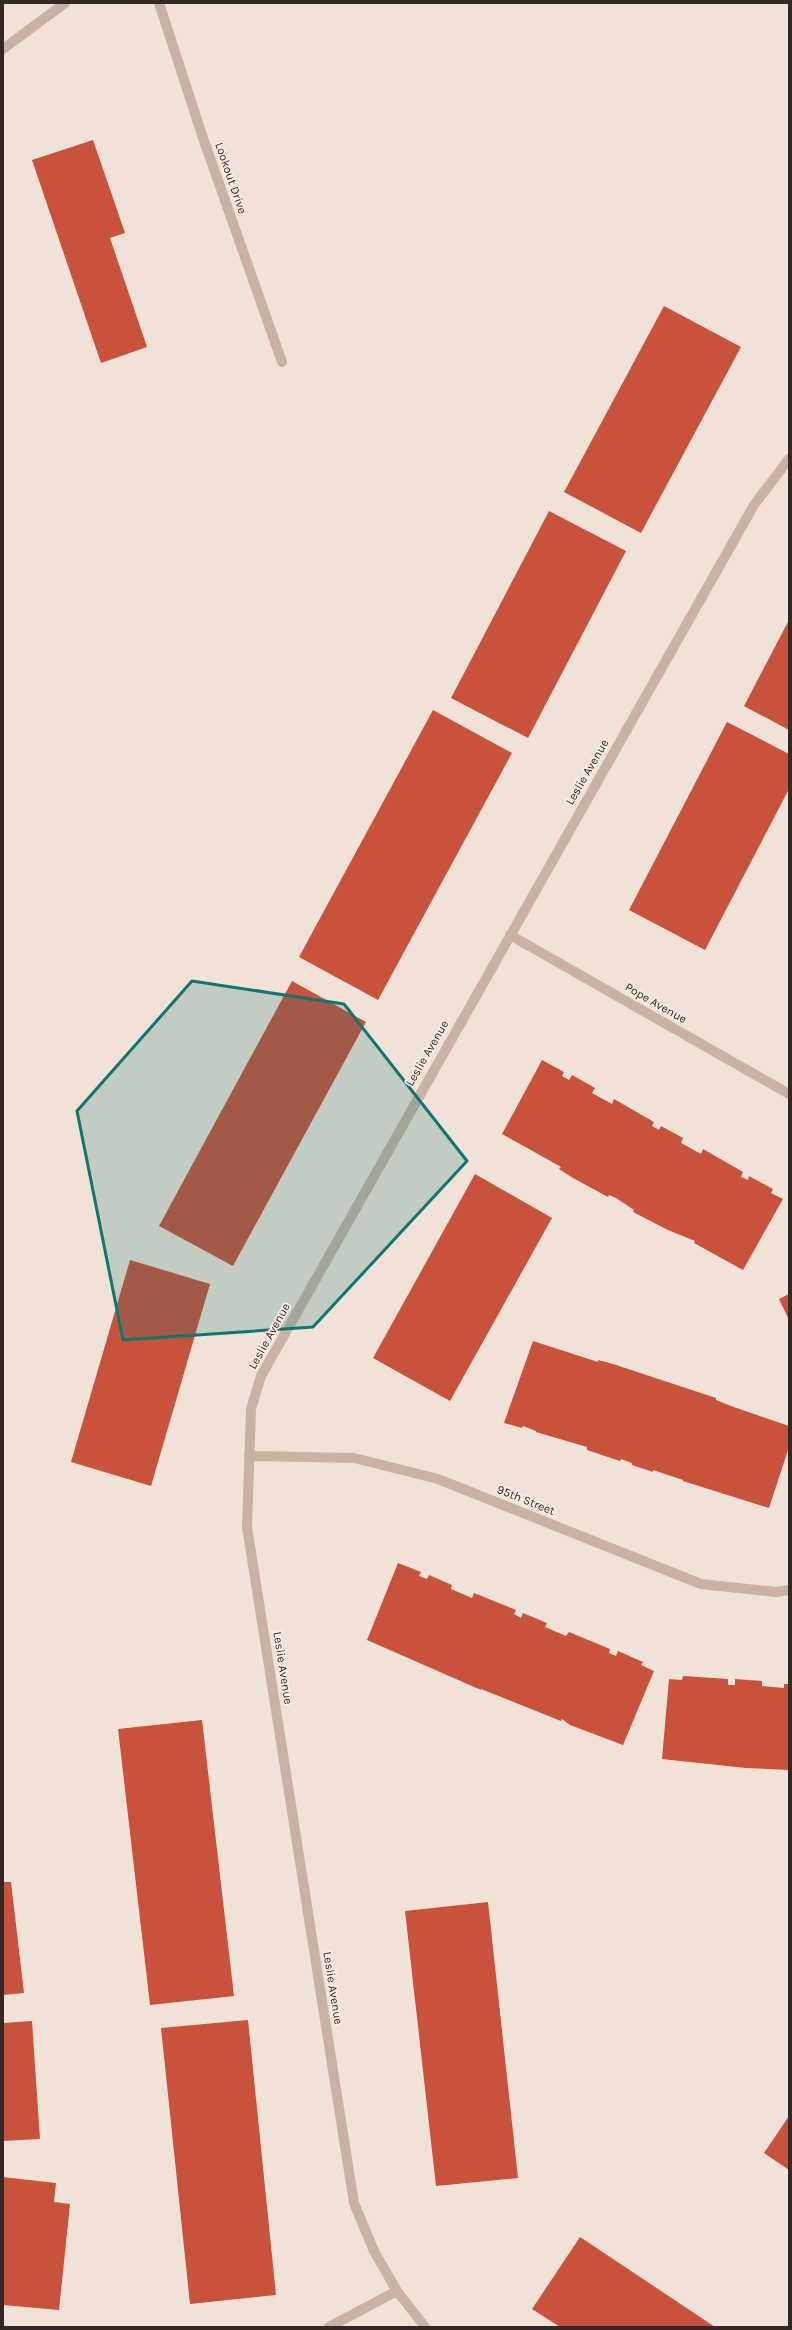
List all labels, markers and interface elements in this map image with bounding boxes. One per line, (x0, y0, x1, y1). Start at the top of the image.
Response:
street label: Lookout Drive (212, 140, 250, 216)
street label: Leslie Avenue (563, 737, 611, 807)
street label: Pope Avenue (623, 980, 689, 1026)
street label: Leslie Avenue (403, 1018, 451, 1088)
street label: Leslie Avenue (245, 1300, 293, 1372)
street label: 95th Street (495, 1482, 557, 1518)
street label: Leslie Avenue (270, 1631, 296, 1705)
street label: Leslie Avenue (320, 1951, 346, 2025)

